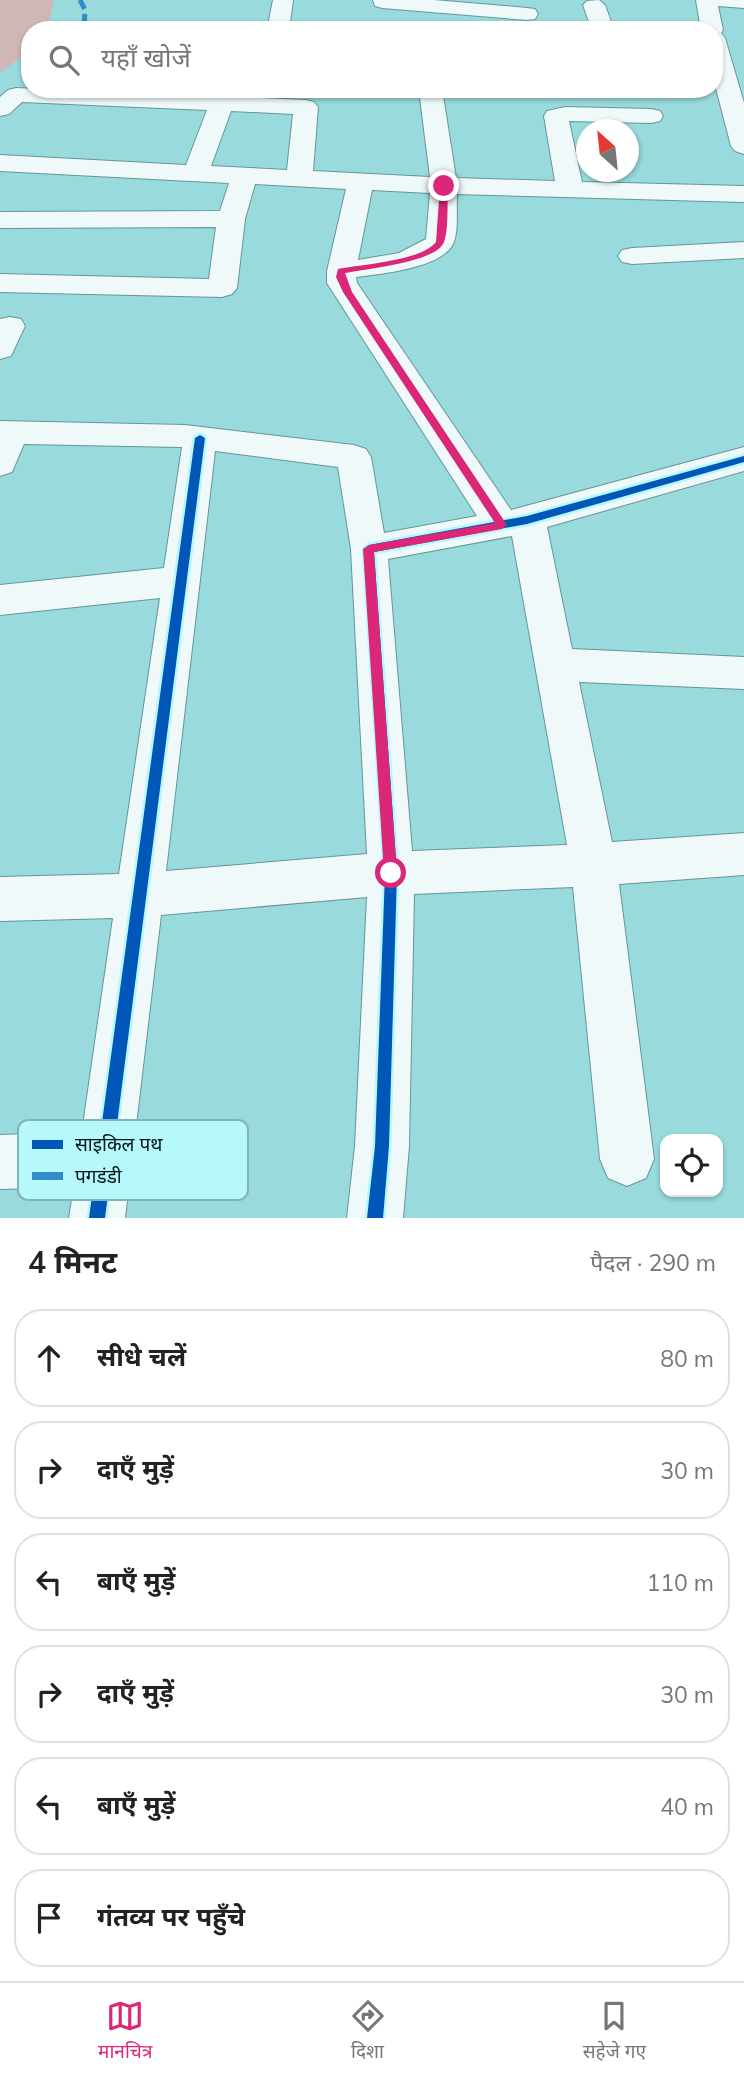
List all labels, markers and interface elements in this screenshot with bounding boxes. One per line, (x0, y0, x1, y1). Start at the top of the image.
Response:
search box (21, 21, 723, 98)
icon: search (45, 41, 83, 79)
text: यहाँ खोजें (101, 41, 191, 74)
north arrow (576, 119, 639, 182)
route end (428, 170, 459, 201)
route start (375, 857, 406, 888)
legend (18, 1120, 248, 1200)
text: साइकिल पथ (75, 1132, 163, 1156)
map controls (660, 1134, 723, 1197)
button: locate (660, 1134, 723, 1197)
text: पगडंडी (75, 1164, 123, 1188)
text: 4 मिनट (28, 1243, 117, 1281)
text: पैदल · 290 m (590, 1248, 716, 1277)
icon: ahead (30, 1339, 68, 1377)
text: सीधे चलें (97, 1340, 186, 1373)
text: 80 m (660, 1344, 714, 1373)
icon: right (30, 1451, 68, 1489)
text: दाएँ मुड़ें (97, 1452, 174, 1485)
text: 30 m (660, 1456, 714, 1485)
icon: left (30, 1563, 68, 1601)
text: बाएँ मुड़ें (97, 1564, 175, 1597)
text: 110 m (646, 1568, 714, 1597)
icon: right (30, 1675, 68, 1713)
text: दाएँ मुड़ें (97, 1676, 174, 1709)
text: 30 m (660, 1680, 714, 1709)
icon: left (30, 1787, 68, 1825)
text: बाएँ मुड़ें (97, 1788, 175, 1821)
text: 40 m (660, 1792, 714, 1821)
icon: arrive (30, 1899, 68, 1937)
text: गंतव्य पर पहुँचे (97, 1900, 245, 1933)
tab: मानचित्र (98, 1997, 152, 2066)
tab: दिशा (349, 1997, 387, 2066)
tab: सहेजे गए (583, 1997, 646, 2066)

